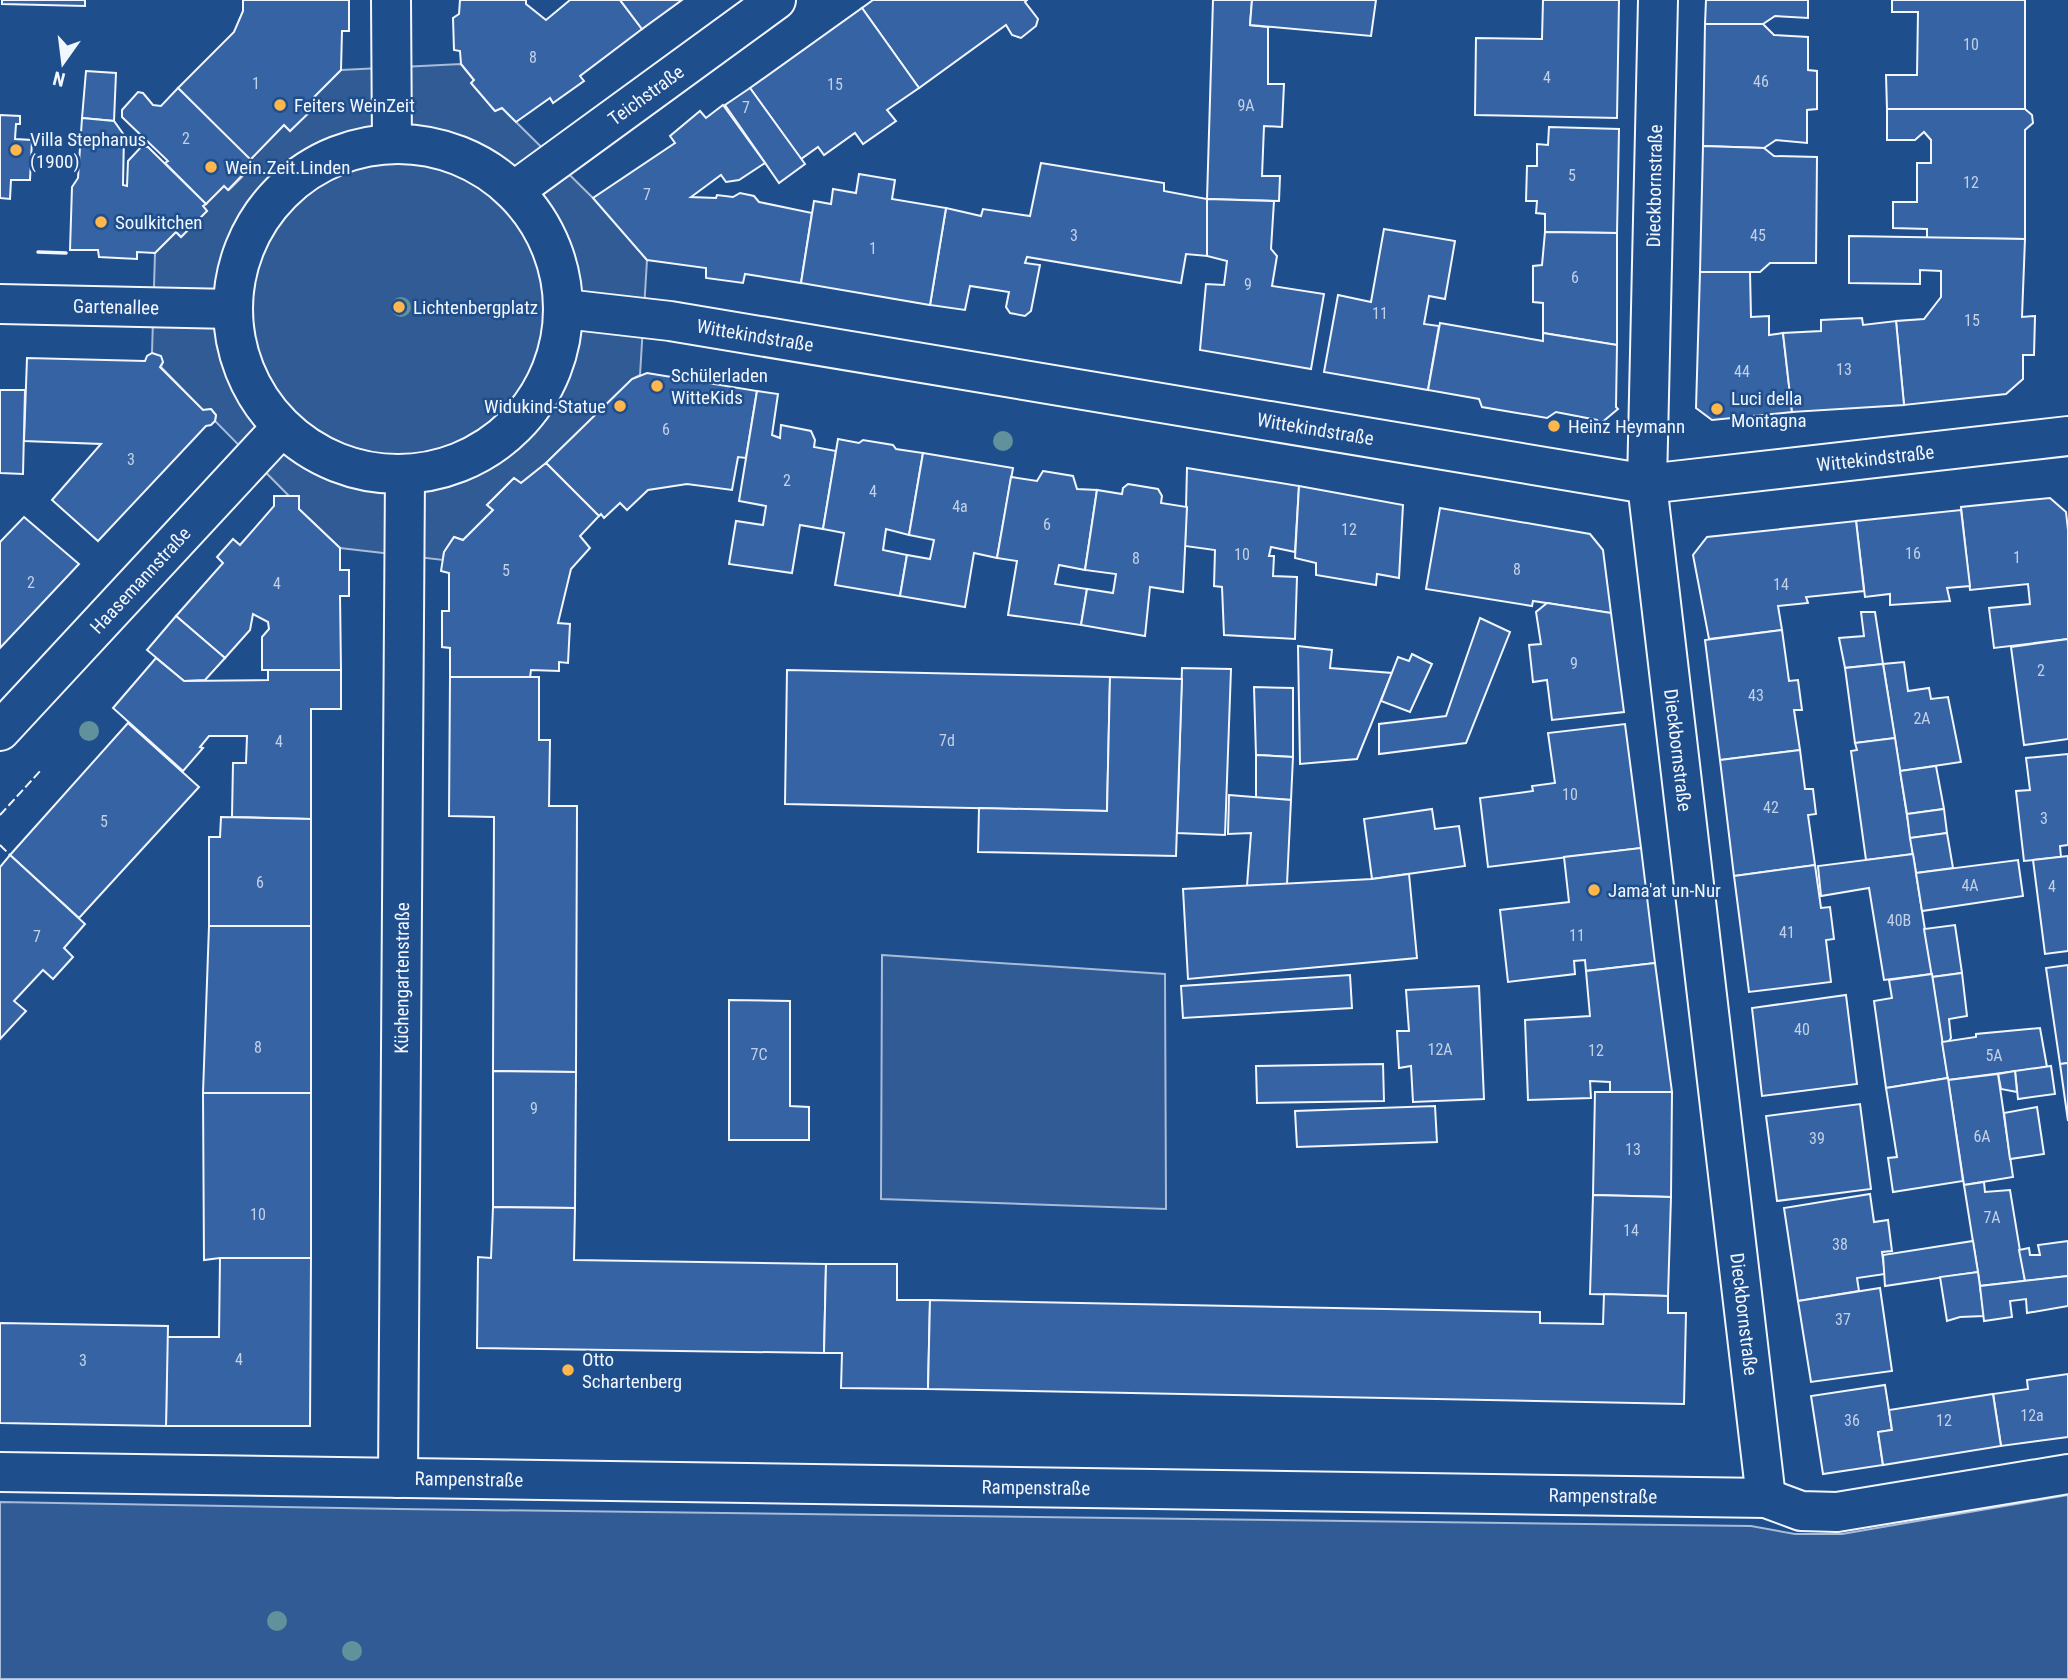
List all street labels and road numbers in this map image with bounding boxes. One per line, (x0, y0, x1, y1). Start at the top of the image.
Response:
street label: Teichstraße (604, 60, 688, 131)
street label: Dieckbornstraße (1642, 124, 1667, 248)
street label: Gartenallee (73, 295, 159, 319)
street label: Wittekindstraße (695, 315, 815, 357)
street label: Wittekindstraße (1255, 408, 1376, 450)
street label: Wittekindstraße (1815, 440, 1936, 477)
street label: Haasemannstraße (85, 522, 196, 638)
street label: Dieckbornstraße (1659, 688, 1696, 813)
street label: Küchengartenstraße (390, 902, 414, 1054)
street label: Dieckbornstraße (1725, 1252, 1763, 1377)
street label: Rampenstraße (414, 1467, 524, 1492)
street label: Rampenstraße (981, 1475, 1090, 1500)
street label: Rampenstraße (1548, 1484, 1657, 1508)

